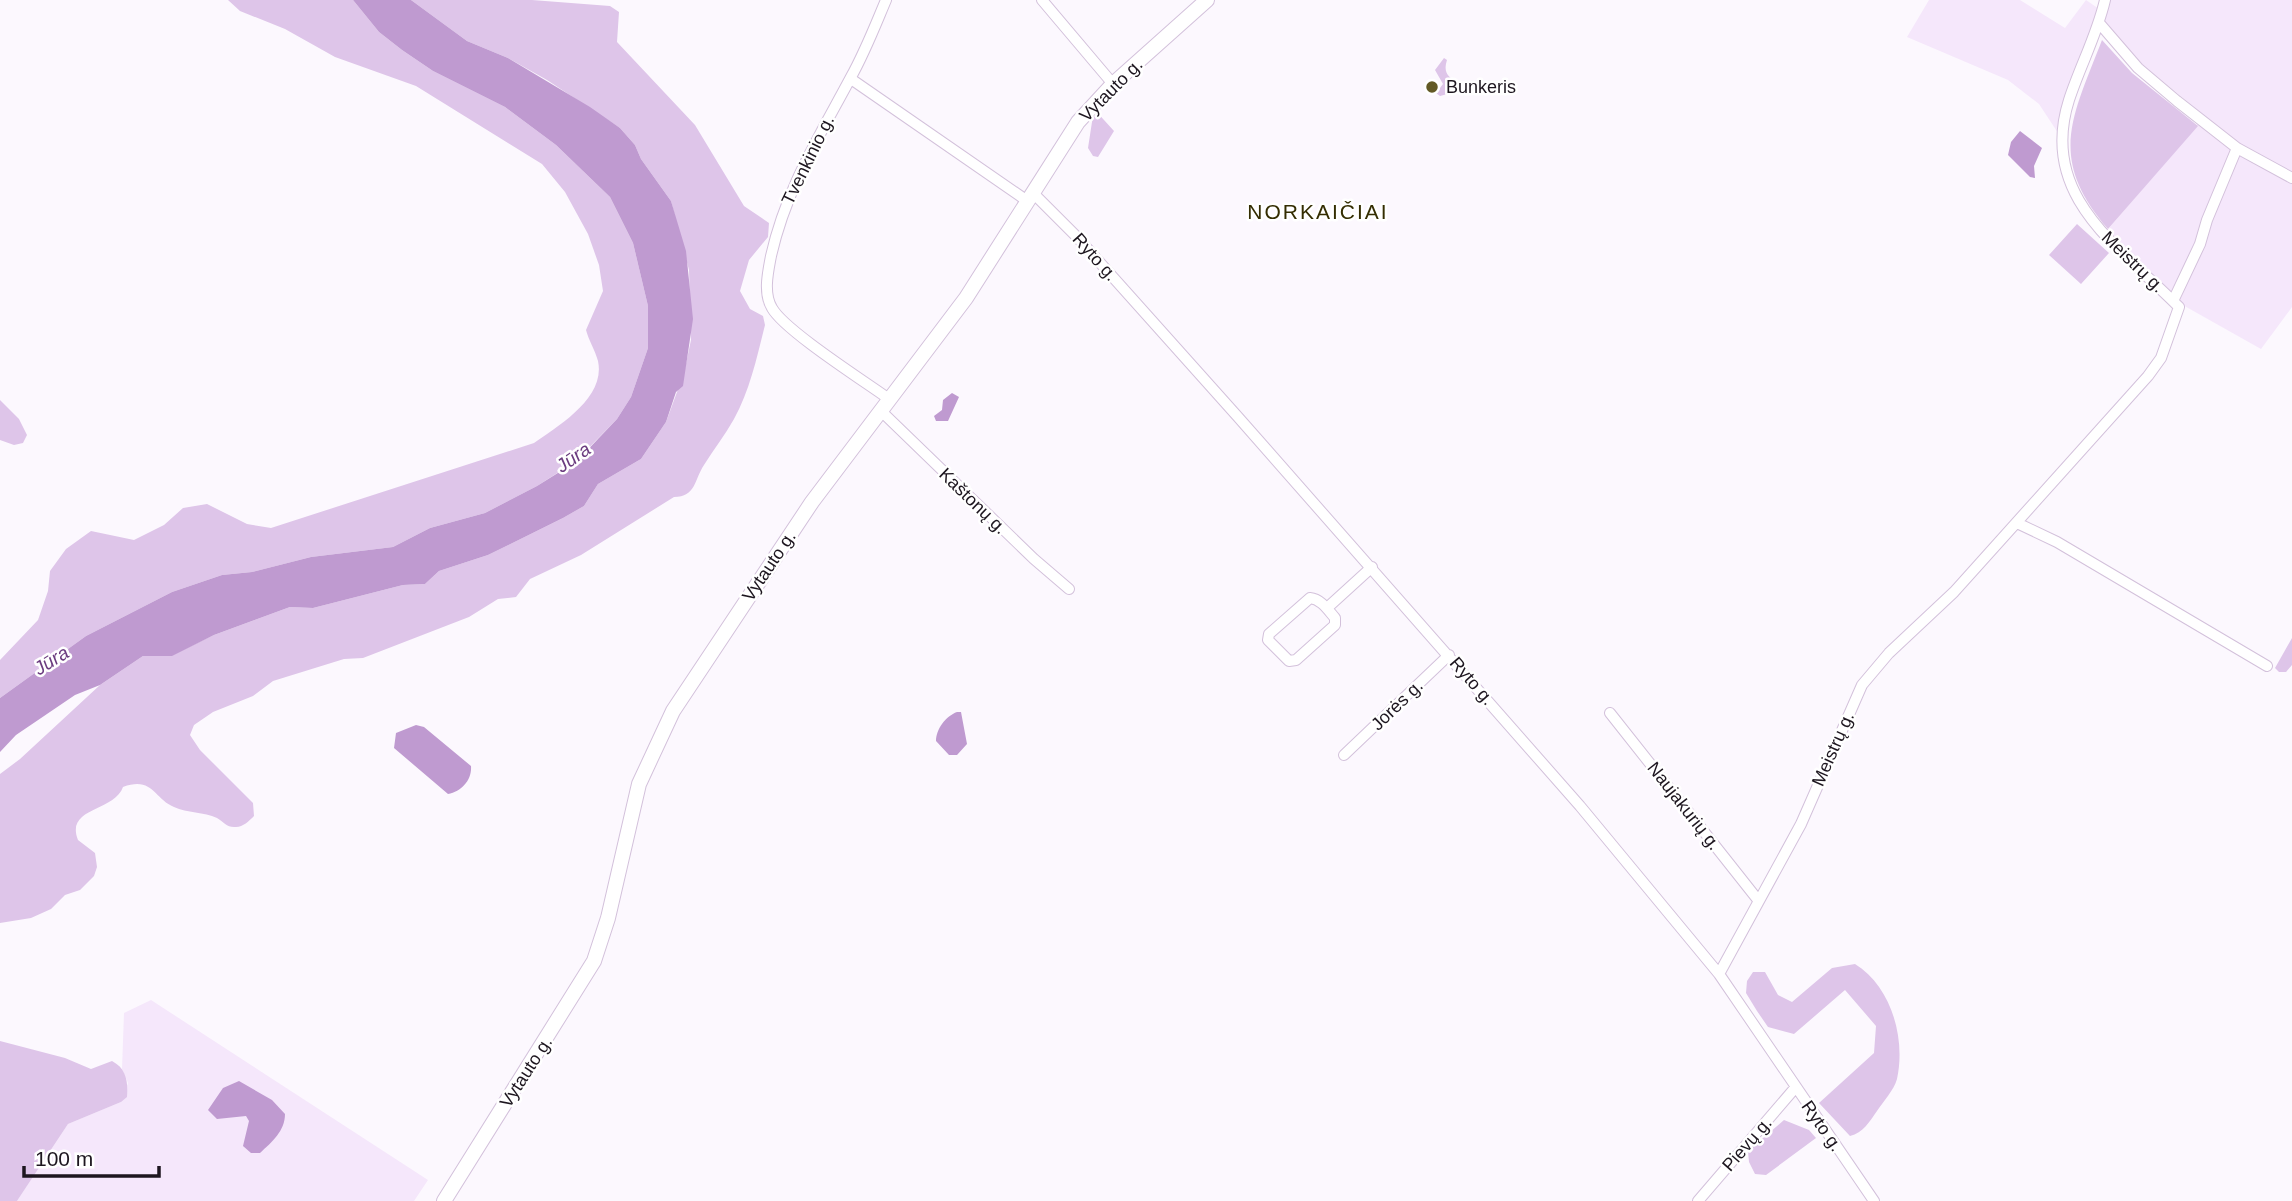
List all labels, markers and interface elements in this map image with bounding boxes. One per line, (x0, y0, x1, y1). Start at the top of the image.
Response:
street label: Vytauto g. (1076, 55, 1146, 125)
place label: Bunkeris (1446, 77, 1516, 97)
marker: Bunkeris (1424, 79, 1440, 95)
street label: Tvenkinio g. (778, 112, 838, 208)
district label: NORKAIČIAI (1247, 200, 1389, 223)
street label: Meistrų g. (2098, 227, 2168, 297)
street label: Ryto g. (1068, 229, 1122, 285)
water label: Jūra (551, 438, 594, 477)
street label: Kaštonų g. (935, 464, 1011, 538)
street label: Vytauto g. (738, 527, 800, 605)
water label: Jūra (29, 642, 73, 680)
street label: Ryto g. (1446, 653, 1498, 709)
street label: Jorės g. (1367, 676, 1427, 734)
street label: Meistrų g. (1808, 709, 1858, 789)
street label: Naujakurių g. (1643, 758, 1725, 854)
street label: Vytauto g. (496, 1033, 556, 1111)
street label: Ryto g. (1797, 1097, 1847, 1155)
street label: Pievų g. (1718, 1113, 1776, 1175)
scale bar (24, 1134, 159, 1178)
text: 100 m (35, 1147, 93, 1170)

